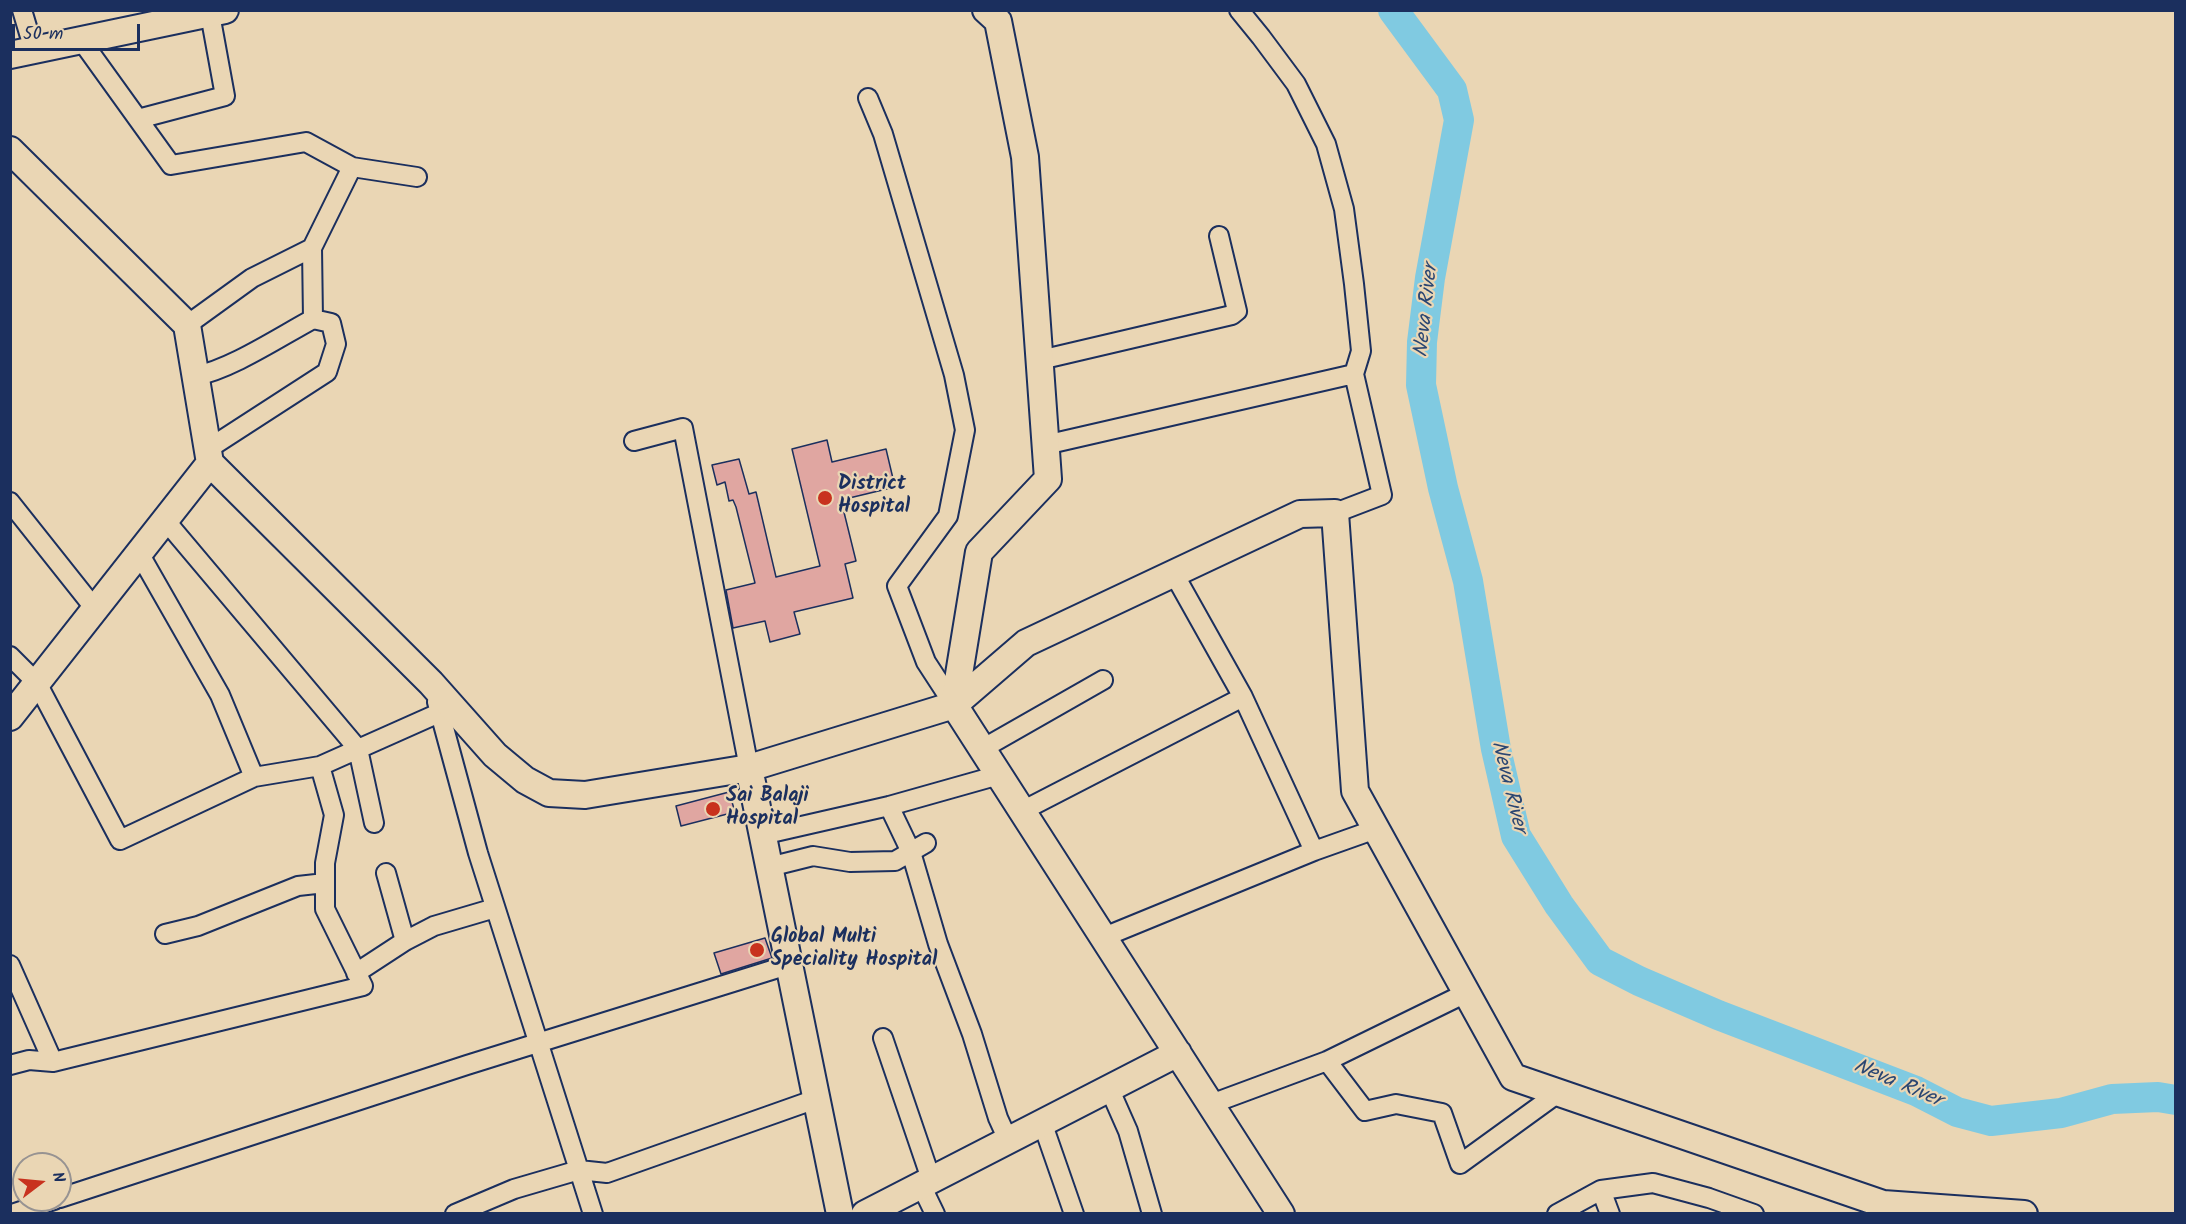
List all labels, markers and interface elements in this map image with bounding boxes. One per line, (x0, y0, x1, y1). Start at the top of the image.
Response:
scale bar (15, 12, 142, 50)
text: 50 m (23, 20, 63, 49)
water label: Neva River (1411, 263, 1445, 359)
place label: District Hospital (838, 474, 910, 521)
marker: District Hospital (816, 489, 834, 507)
water label: Neva River (1483, 739, 1531, 835)
place label: Sai Balaji Hospital (726, 786, 809, 833)
marker: Sai Balaji Hospital (704, 800, 722, 818)
place label: Global Multi Speciality Hospital (771, 927, 937, 974)
marker: Global Multi Speciality Hospital (748, 941, 766, 959)
water label: Neva River (1849, 1055, 1945, 1115)
north arrow (12, 1152, 72, 1212)
text: N (44, 1169, 71, 1186)

